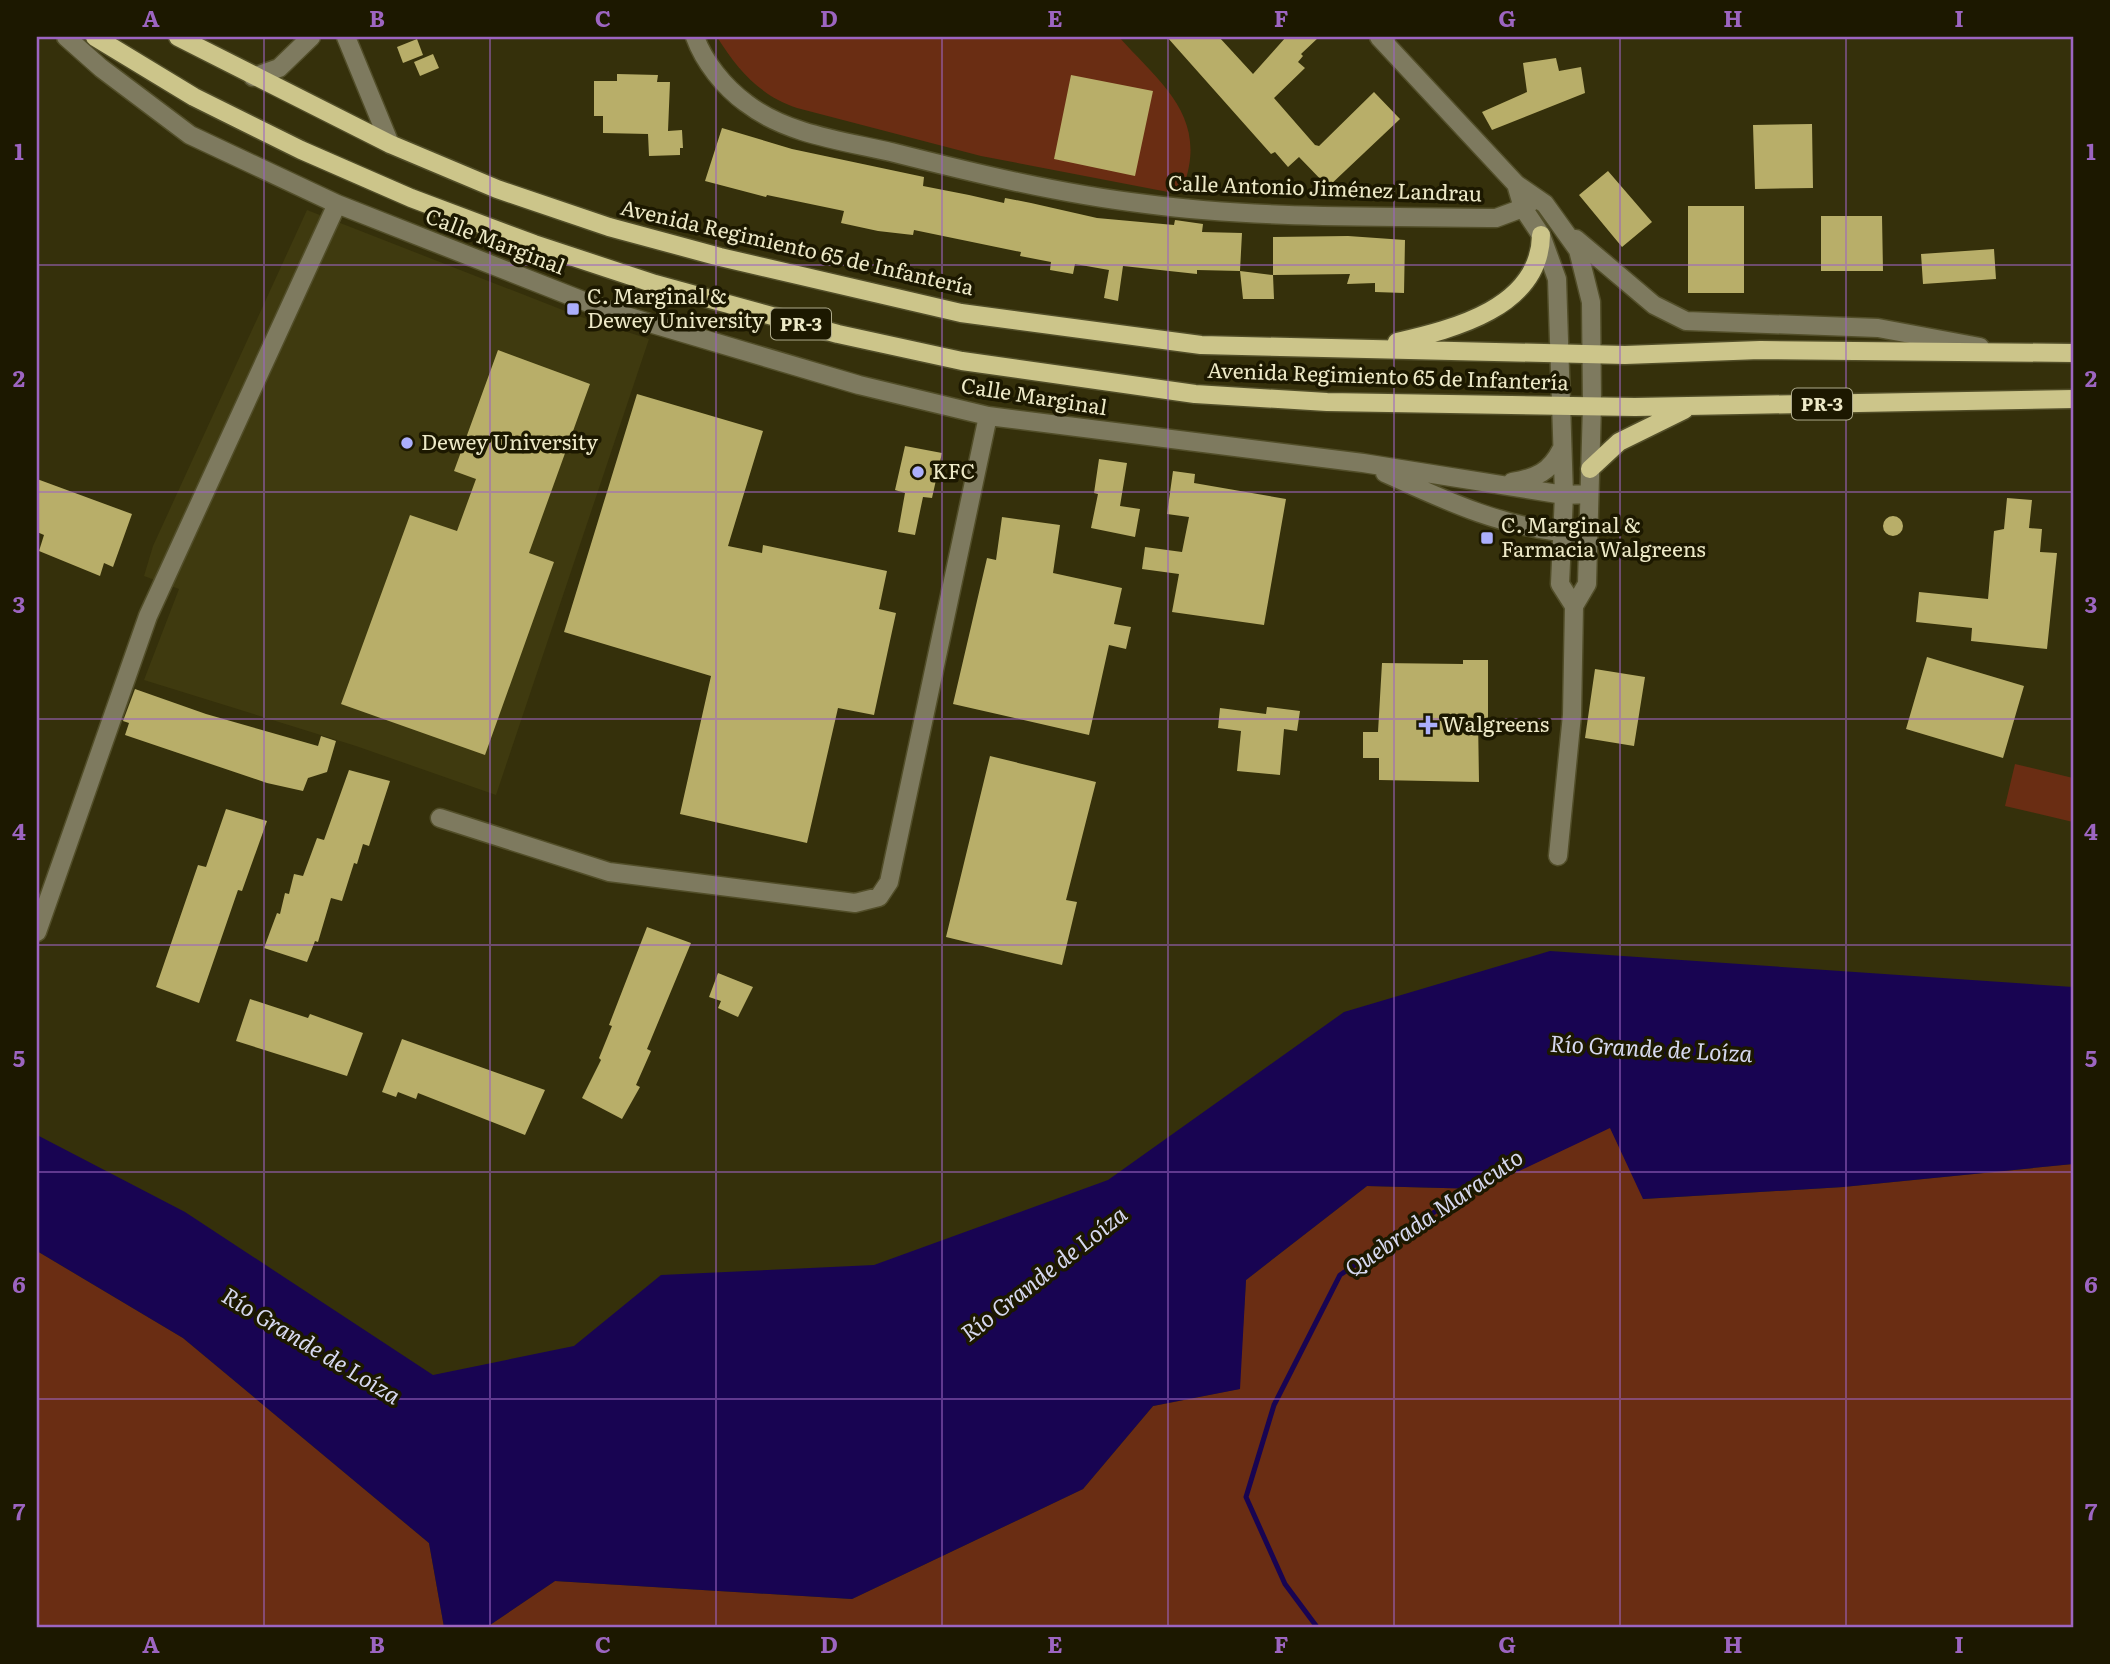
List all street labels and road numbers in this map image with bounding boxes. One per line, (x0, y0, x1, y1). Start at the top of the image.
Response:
street label: Calle Antonio Jiménez Landrau (1167, 166, 1483, 207)
street label: Avenida Regimiento 65 de Infantería (618, 190, 978, 302)
street label: Calle Marginal (422, 199, 570, 281)
road number: PR-3 (771, 308, 831, 340)
street label: Avenida Regimiento 65 de Infantería (1207, 353, 1570, 396)
street label: Calle Marginal (959, 368, 1110, 421)
road number: PR-3 (1792, 388, 1852, 420)

